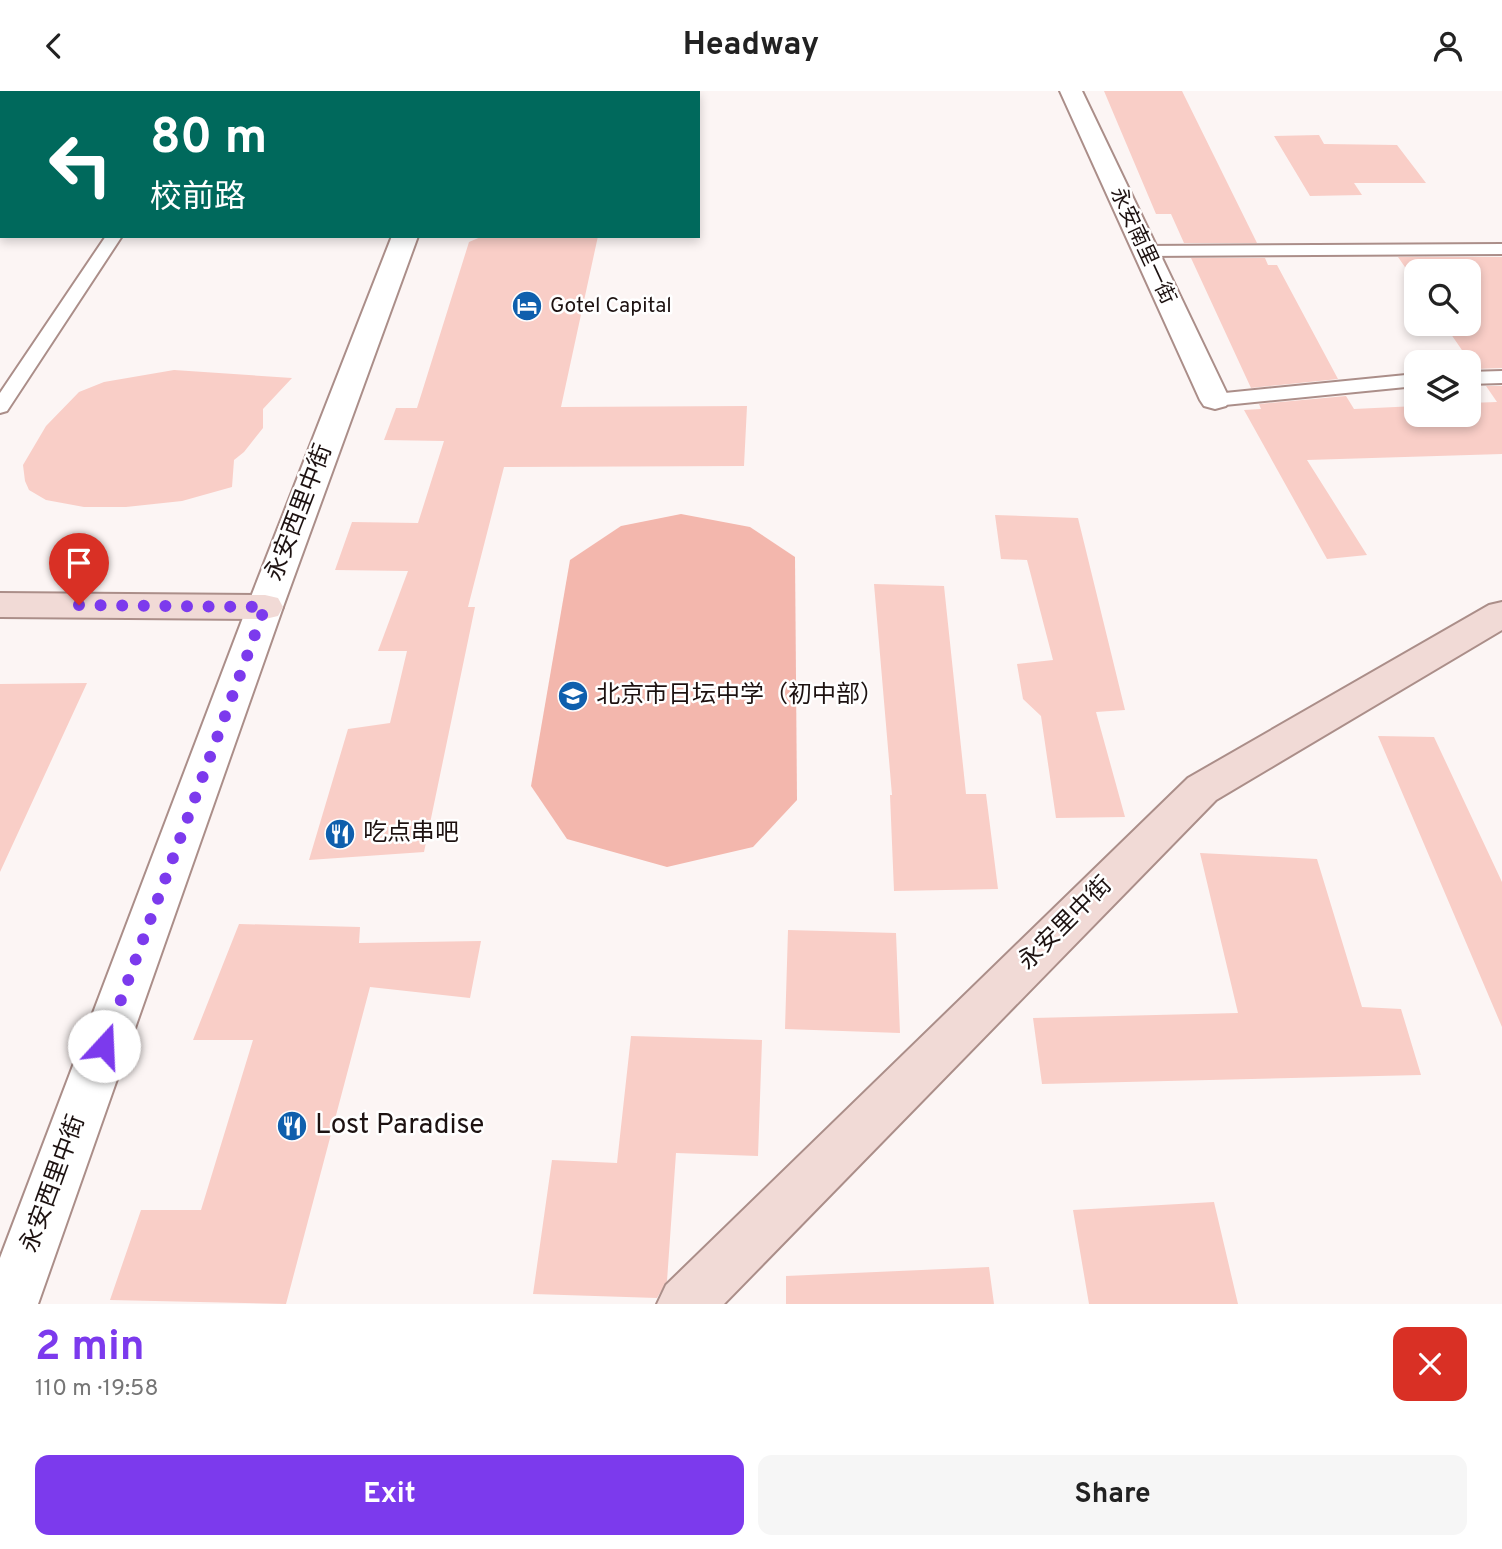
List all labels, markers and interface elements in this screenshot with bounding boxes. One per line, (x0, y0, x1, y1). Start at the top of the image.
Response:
text: Headway (683, 26, 819, 66)
icon: back (35, 27, 73, 65)
icon: person (1429, 27, 1467, 65)
text: 80 m (150, 109, 267, 171)
icon: left (35, 119, 126, 210)
text: 校前路 (150, 179, 246, 219)
street label: 永安南里一街 (1103, 183, 1181, 309)
map controls (1404, 259, 1481, 427)
button: search (1404, 259, 1481, 336)
hotel icon: Gotel Capital (510, 289, 544, 323)
place label: Gotel Capital (550, 293, 672, 320)
button: layers (1404, 350, 1481, 427)
street label: 永安西里中街 (260, 440, 340, 586)
pin (49, 533, 109, 605)
icon: arrive (60, 544, 98, 582)
school or university icon: 北京市日坛中学（初中部） (556, 679, 590, 713)
place label: 北京市日坛中学（初中部） (596, 681, 884, 711)
restaurant icon: 吃点串吧 (323, 817, 357, 851)
place label: 吃点串吧 (363, 819, 459, 849)
street label: 永安里中街 (1013, 871, 1119, 977)
position arrow (67, 1009, 141, 1083)
place label: Lost Paradise (315, 1108, 484, 1144)
restaurant icon: Lost Paradise (275, 1109, 309, 1143)
street label: 永安西里中街 (15, 1111, 93, 1257)
text: 2 min (35, 1322, 145, 1375)
button: close (1393, 1327, 1467, 1401)
text: 110 m · 19:58 (35, 1375, 158, 1404)
button: Exit (35, 1455, 744, 1535)
button: Share (758, 1455, 1467, 1535)

